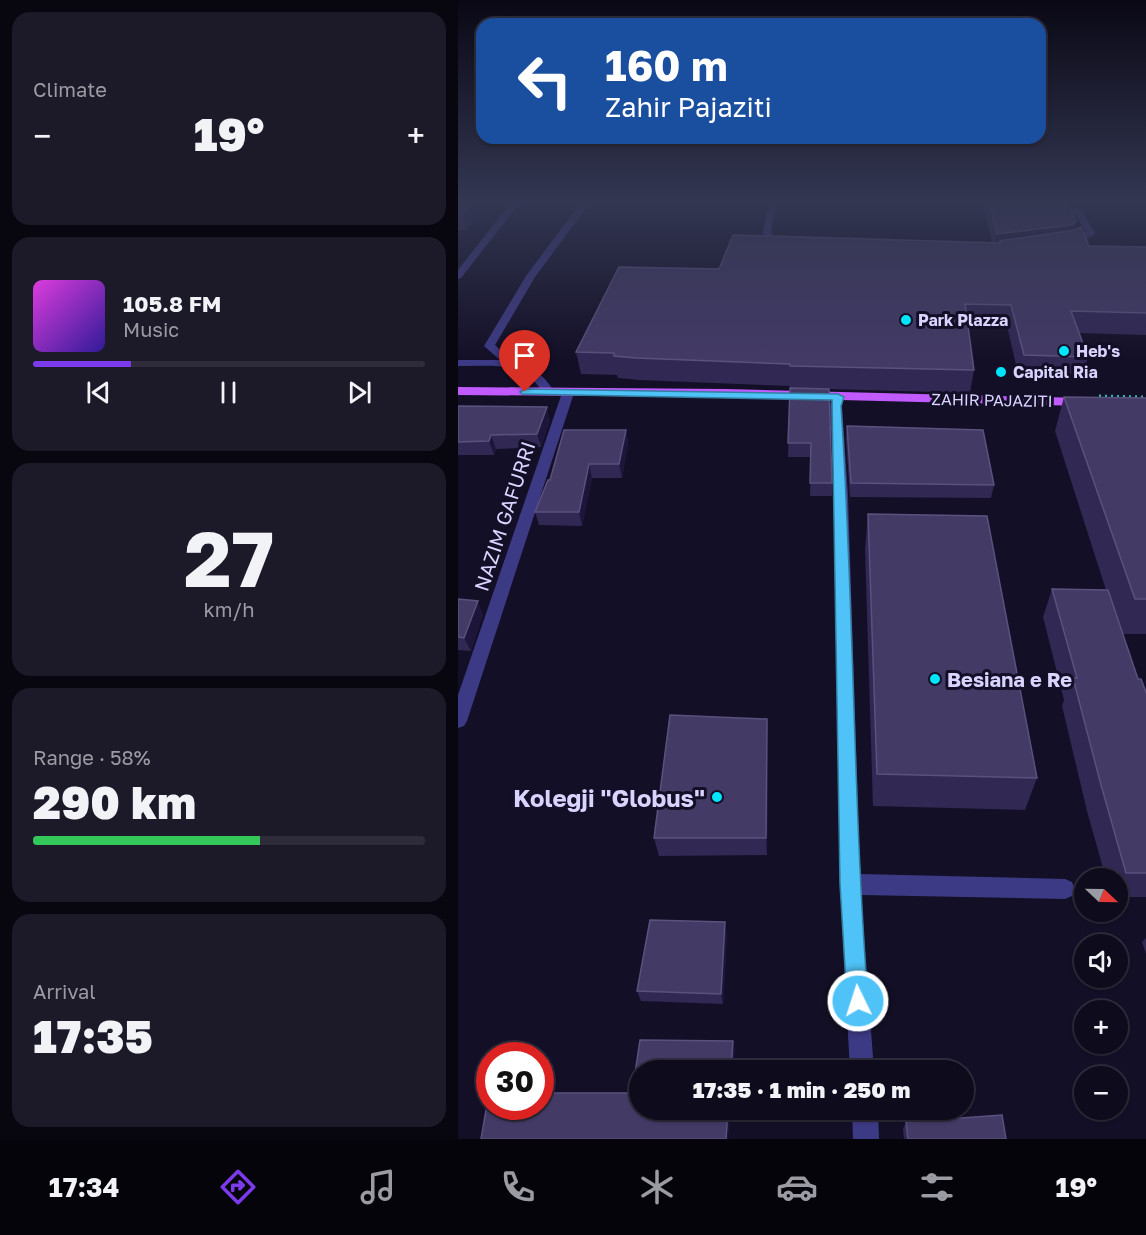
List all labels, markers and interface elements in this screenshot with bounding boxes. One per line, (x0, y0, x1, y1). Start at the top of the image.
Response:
text: 160 m (605, 40, 728, 90)
icon: left (506, 42, 584, 120)
text: Climate (33, 77, 107, 101)
text: Zahir Pajaziti (605, 91, 772, 123)
text: 19° (194, 107, 264, 161)
text: − (33, 116, 51, 155)
text: + (407, 116, 425, 155)
text: 105.8 FM (123, 290, 221, 317)
place label: Park Plazza (918, 310, 1008, 330)
marker: Park Plazza (899, 313, 913, 327)
text: Music (123, 317, 179, 341)
pin (499, 330, 550, 392)
icon: arrive (508, 339, 541, 372)
place label: Heb's (1076, 341, 1120, 361)
marker: Heb's (1057, 344, 1071, 358)
place label: Capital Ria (1013, 362, 1098, 382)
marker: Capital Ria (994, 365, 1008, 379)
icon: previous (82, 376, 115, 409)
icon: pause (212, 376, 245, 409)
icon: next (343, 376, 376, 409)
street label: ZAHIR PAJAZITI (931, 389, 1053, 411)
street label: NAZIM GAFURRI (468, 438, 540, 594)
text: 27 (184, 511, 274, 604)
text: km/h (204, 597, 254, 621)
place label: Besiana e Re (947, 667, 1072, 691)
marker: Besiana e Re (928, 672, 942, 686)
text: Range · 58% (33, 745, 151, 769)
text: 290 km (33, 775, 196, 829)
place label: Kolegji "Globus" (513, 783, 705, 812)
marker: Kolegji "Globus" (710, 790, 724, 804)
north arrow (1074, 868, 1128, 922)
map controls (1074, 868, 1128, 1120)
button: sound (1074, 934, 1128, 988)
position arrow (826, 969, 890, 1033)
text: Arrival (33, 979, 96, 1003)
button: + (1074, 1000, 1128, 1054)
text: 17:35 (33, 1009, 153, 1063)
speed limit sign: 30 (476, 1042, 554, 1120)
button: − (1074, 1066, 1128, 1120)
text: 17:35 · 1 min · 250 m (693, 1076, 910, 1103)
icon: directions (217, 1166, 259, 1208)
icon: music (357, 1166, 399, 1208)
icon: phone (497, 1166, 539, 1208)
icon: climate (636, 1166, 678, 1208)
icon: car (776, 1166, 818, 1208)
icon: filters (916, 1166, 958, 1208)
text: 17:34 (49, 1171, 119, 1203)
text: 19° (1056, 1171, 1097, 1203)

